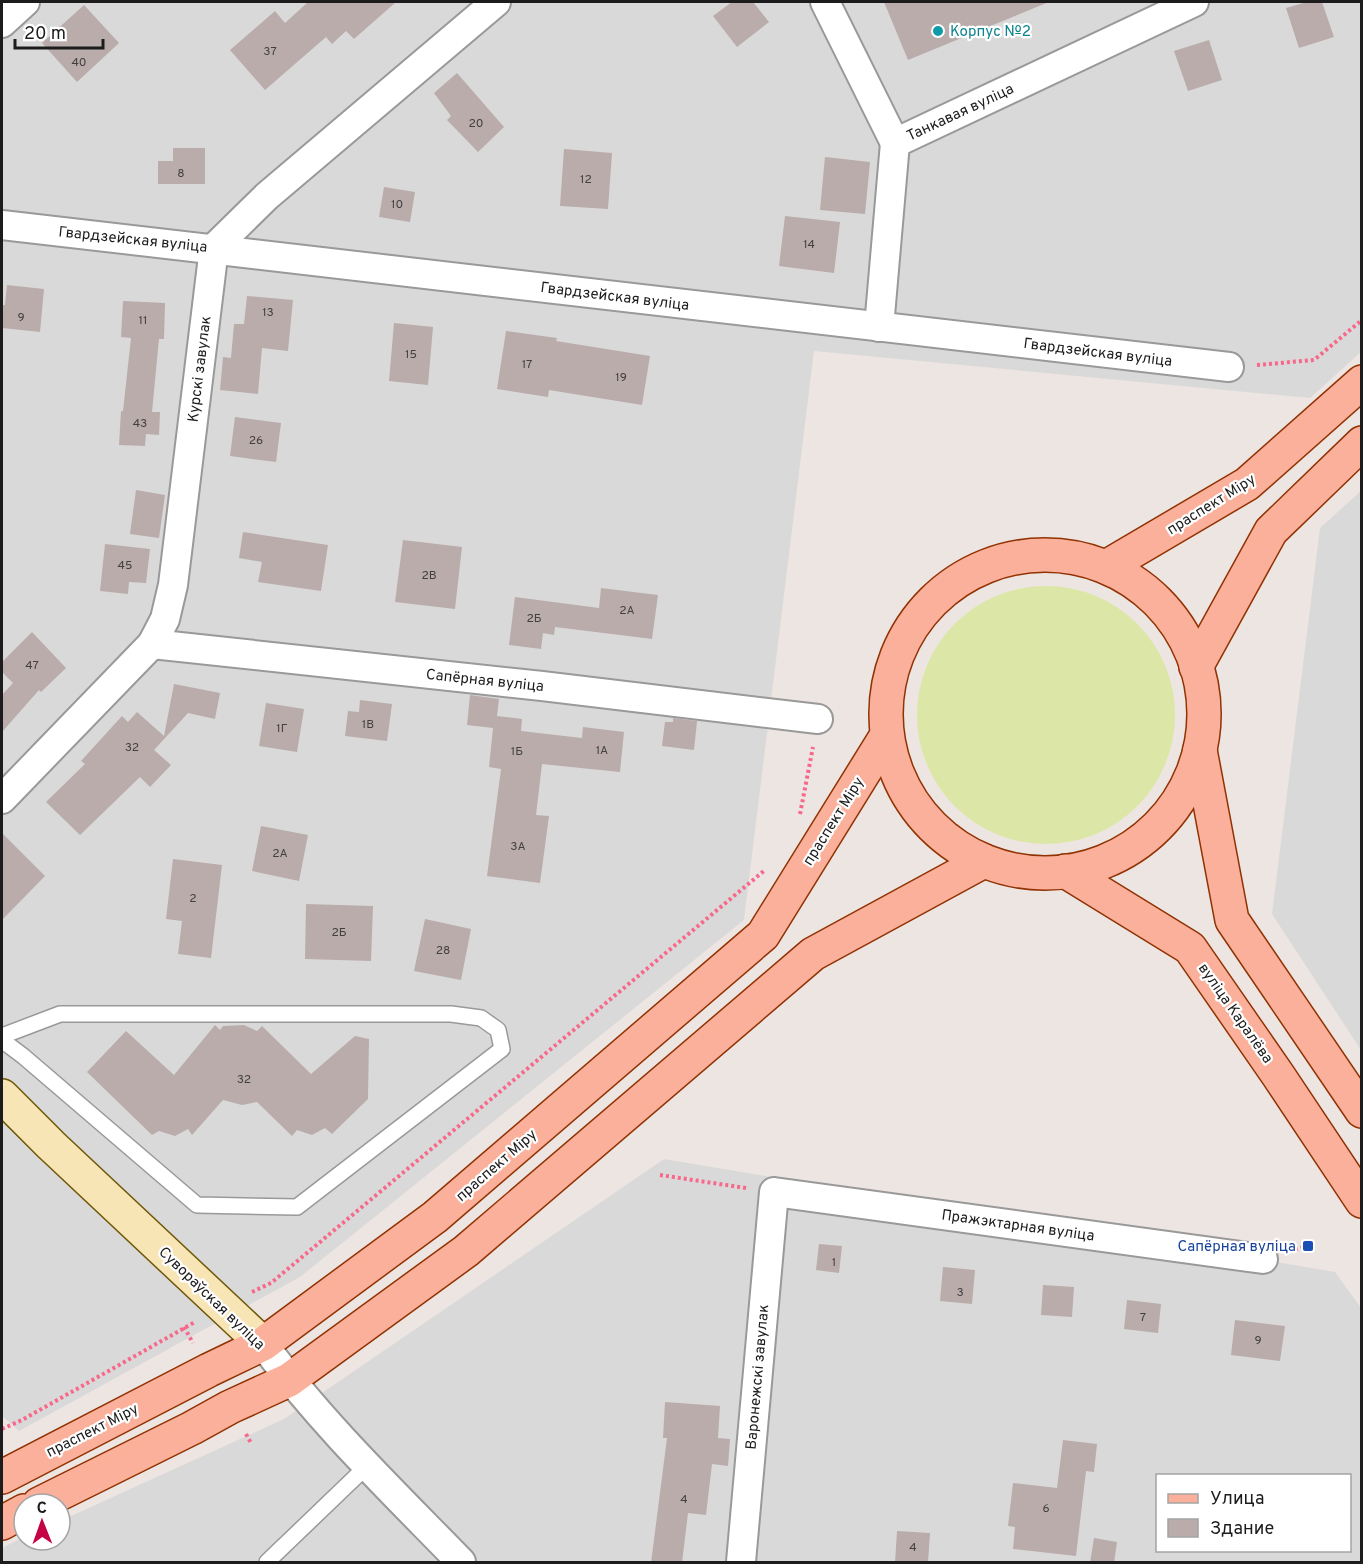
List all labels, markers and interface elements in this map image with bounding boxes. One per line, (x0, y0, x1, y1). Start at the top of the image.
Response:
scale bar (15, 12, 104, 50)
text: 20 m (24, 23, 66, 46)
place label: Корпус №2 (950, 23, 1031, 42)
marker: Корпус №2 (931, 24, 945, 38)
house number: 37 (263, 44, 277, 60)
house number: 40 (71, 55, 87, 71)
street label: Танкавая вуліца (904, 80, 1017, 146)
house number: 20 (468, 116, 484, 132)
house number: 8 (177, 166, 185, 182)
house number: 12 (580, 172, 592, 188)
house number: 10 (391, 197, 403, 213)
street label: Гвардзейская вуліца (57, 223, 208, 258)
house number: 14 (803, 237, 815, 253)
street label: Гвардзейская вуліца (539, 279, 690, 316)
house number: 13 (262, 305, 274, 321)
house number: 9 (17, 310, 25, 326)
house number: 11 (139, 313, 147, 329)
street label: Курскі завулак (185, 315, 216, 424)
street label: Гвардзейская вуліца (1022, 335, 1173, 372)
house number: 15 (405, 347, 417, 363)
house number: 17 (522, 357, 532, 373)
house number: 19 (615, 370, 627, 386)
house number: 43 (133, 416, 147, 432)
house number: 26 (249, 433, 263, 449)
street label: праспект Міру (1164, 470, 1260, 540)
house number: 45 (118, 558, 132, 574)
house number: 2В (421, 568, 437, 584)
house number: 2А (619, 603, 635, 619)
house number: 2Б (526, 611, 542, 627)
house number: 47 (25, 658, 39, 674)
street label: Сапёрная вуліца (425, 666, 545, 697)
house number: 1В (362, 717, 374, 733)
house number: 1Г (276, 721, 288, 737)
house number: 32 (125, 740, 139, 756)
house number: 1А (596, 743, 608, 759)
house number: 1Б (511, 744, 523, 760)
street label: праспект Міру (799, 774, 869, 870)
house number: 3А (510, 839, 526, 855)
house number: 2А (272, 846, 288, 862)
house number: 2 (189, 891, 197, 907)
house number: 2Б (331, 925, 347, 941)
house number: 28 (436, 943, 450, 959)
street label: вуліца Каралёва (1193, 960, 1276, 1068)
house number: 32 (237, 1072, 251, 1088)
street label: праспект Міру (453, 1126, 541, 1206)
street label: Пражэктарная вуліца (940, 1206, 1096, 1247)
place label: Сапёрная вуліца (1178, 1238, 1296, 1257)
marker: Сапёрная вуліца (1301, 1239, 1315, 1253)
street label: Сувораўская вуліца (154, 1243, 268, 1355)
house number: 1 (832, 1255, 836, 1271)
house number: 3 (956, 1285, 964, 1301)
street label: Варонежскі завулак (743, 1304, 774, 1451)
house number: 7 (1140, 1310, 1146, 1326)
house number: 9 (1254, 1333, 1262, 1349)
street label: праспект Міру (43, 1400, 142, 1463)
legend (1156, 1474, 1351, 1552)
text: Улица (1210, 1488, 1264, 1511)
north arrow (12, 1492, 72, 1552)
house number: 4 (680, 1492, 688, 1508)
text: С (36, 1499, 47, 1519)
house number: 6 (1042, 1501, 1050, 1517)
text: Здание (1210, 1518, 1274, 1541)
house number: 4 (909, 1540, 917, 1556)

